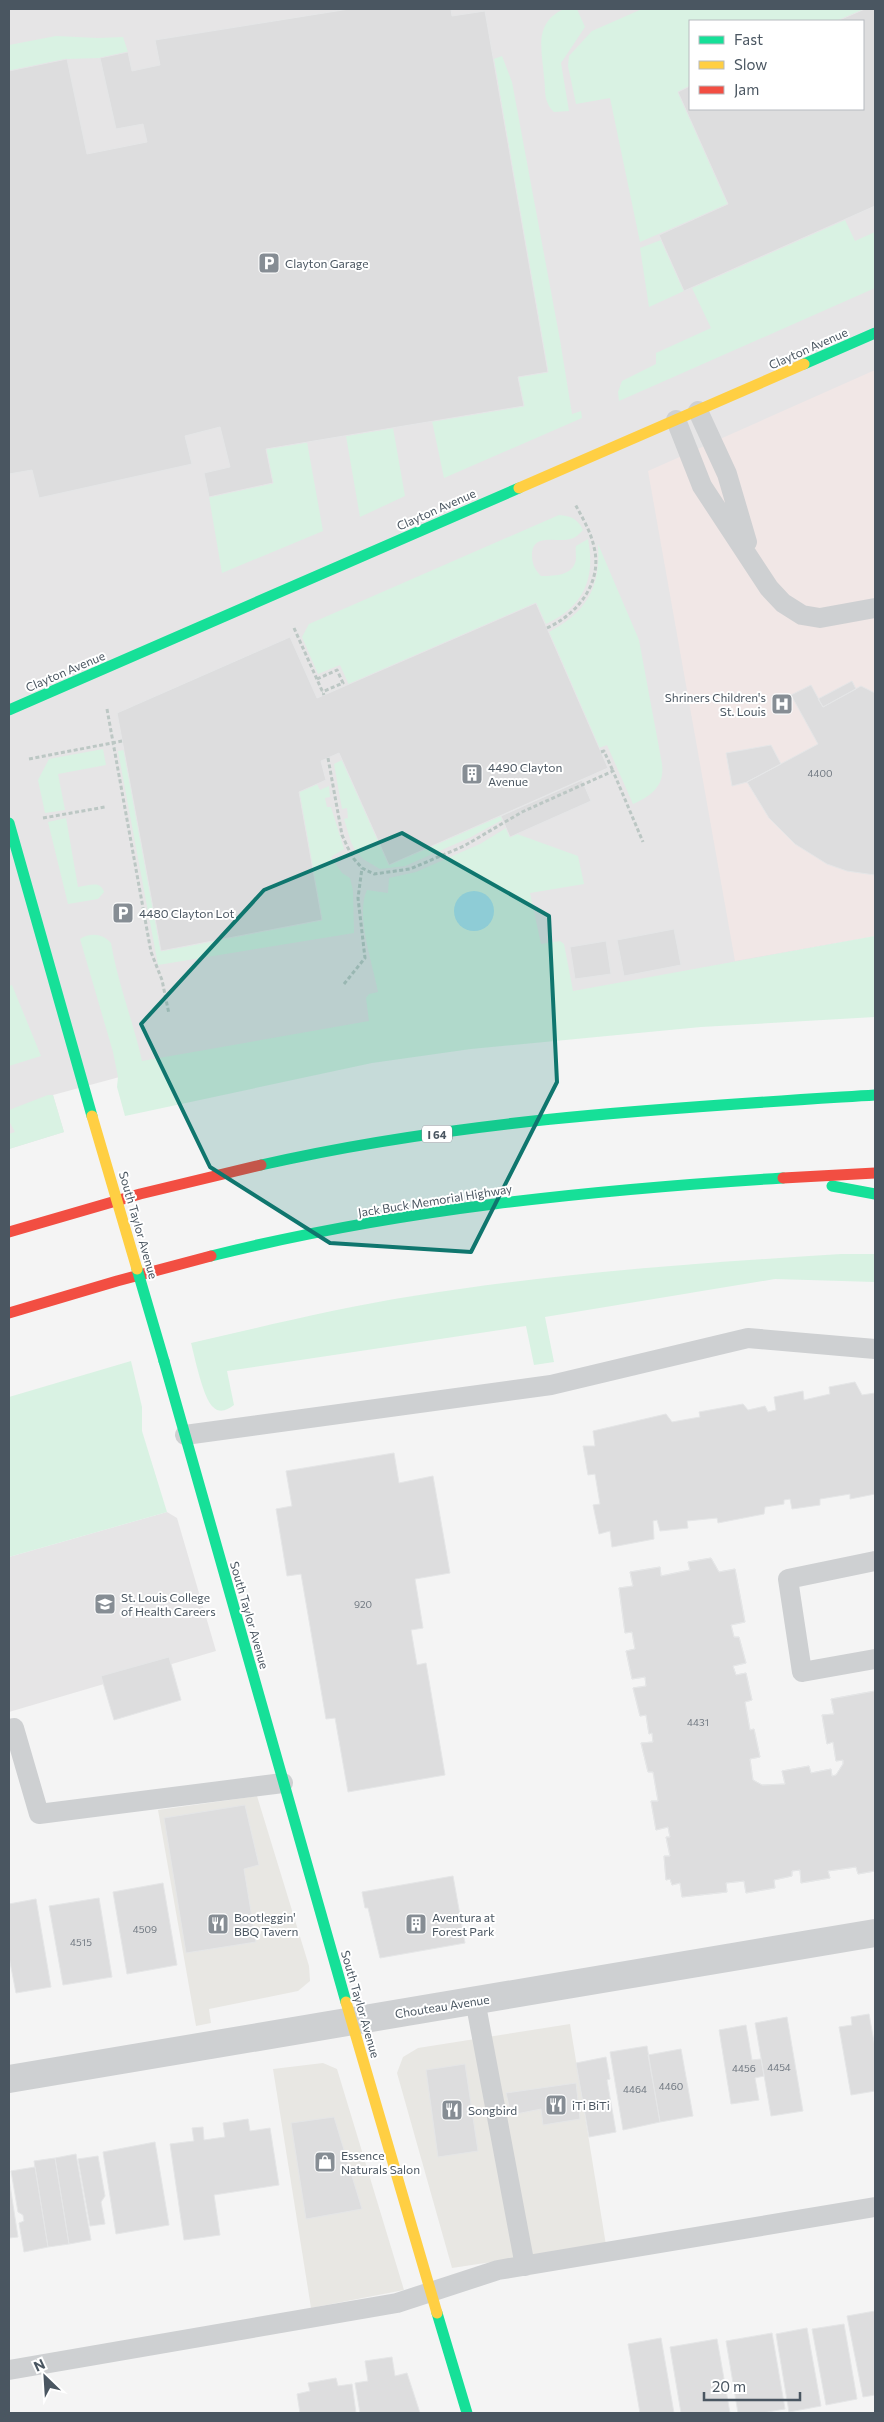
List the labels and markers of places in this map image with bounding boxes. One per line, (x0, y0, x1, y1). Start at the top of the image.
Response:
parking icon: Clayton Garage (257, 251, 281, 275)
place label: Clayton Garage (285, 256, 369, 270)
place label: Shriners Children's St. Louis (665, 690, 766, 718)
hospital icon: Shriners Children's St. Louis (770, 692, 794, 716)
place label: 4490 Clayton Avenue (488, 760, 562, 788)
building icon: 4490 Clayton Avenue (460, 762, 484, 786)
parking icon: 4480 Clayton Lot (111, 901, 135, 925)
place label: 4480 Clayton Lot (139, 906, 235, 920)
place label: St. Louis College of Health Careers (121, 1590, 216, 1618)
school or university icon: St. Louis College of Health Careers (93, 1592, 117, 1616)
place label: Bootleggin' BBQ Tavern (234, 1910, 298, 1938)
place label: Aventura at Forest Park (432, 1910, 495, 1938)
restaurant icon: Bootleggin' BBQ Tavern (206, 1912, 230, 1936)
building icon: Aventura at Forest Park (404, 1912, 428, 1936)
restaurant icon: iTi BiTi (544, 2093, 568, 2117)
restaurant icon: Songbird (440, 2098, 464, 2122)
place label: iTi BiTi (572, 2098, 610, 2112)
place label: Songbird (468, 2103, 517, 2117)
place label: Essence Naturals Salon (341, 2148, 420, 2176)
shop icon: Essence Naturals Salon (313, 2150, 337, 2174)

